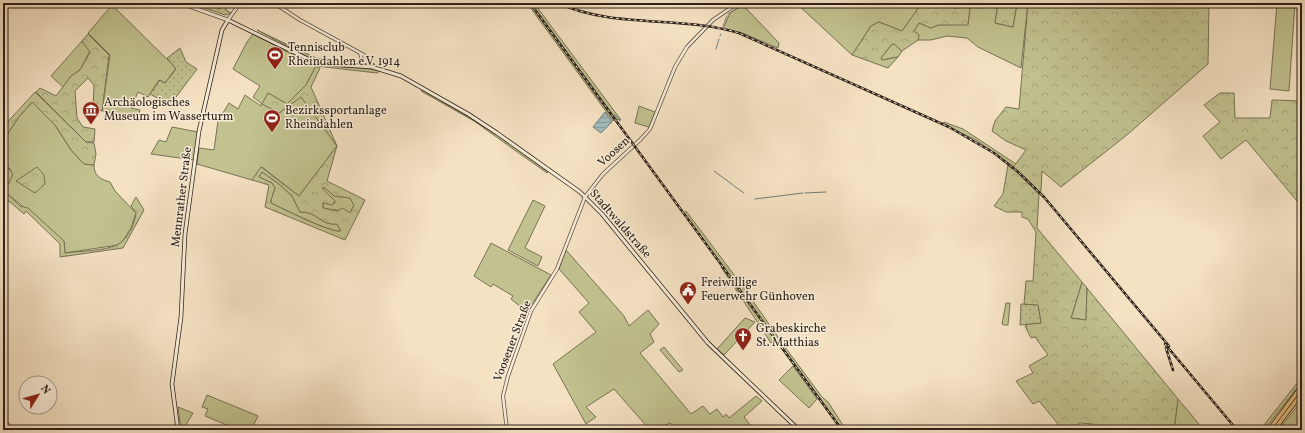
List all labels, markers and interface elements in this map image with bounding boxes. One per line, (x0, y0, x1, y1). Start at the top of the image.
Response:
place label: Tennisclub Rheindahlen e.V. 1914 (288, 40, 400, 70)
sports icon: Tennisclub Rheindahlen e.V. 1914 (265, 45, 285, 70)
place label: Archäologisches Museum im Wasserturm (104, 95, 234, 125)
museum icon: Archäologisches Museum im Wasserturm (81, 100, 101, 125)
place label: Bezirkssportanlage Rheindahlen (285, 103, 387, 133)
sports icon: Bezirkssportanlage Rheindahlen (262, 108, 282, 133)
street label: Voosen (595, 133, 633, 171)
street label: Mennrather Straße (168, 146, 196, 248)
street label: Stadtwaldstraße (586, 186, 655, 262)
place label: Freiwillige Feuerwehr Günhoven (701, 275, 815, 305)
public building icon: Freiwillige Feuerwehr Günhoven (678, 280, 698, 305)
street label: Voosener Straße (490, 298, 536, 384)
place label: Grabeskirche St. Matthias (756, 321, 827, 351)
church icon: Grabeskirche St. Matthias (733, 326, 753, 351)
north arrow (18, 375, 58, 415)
text: N (36, 382, 53, 398)

